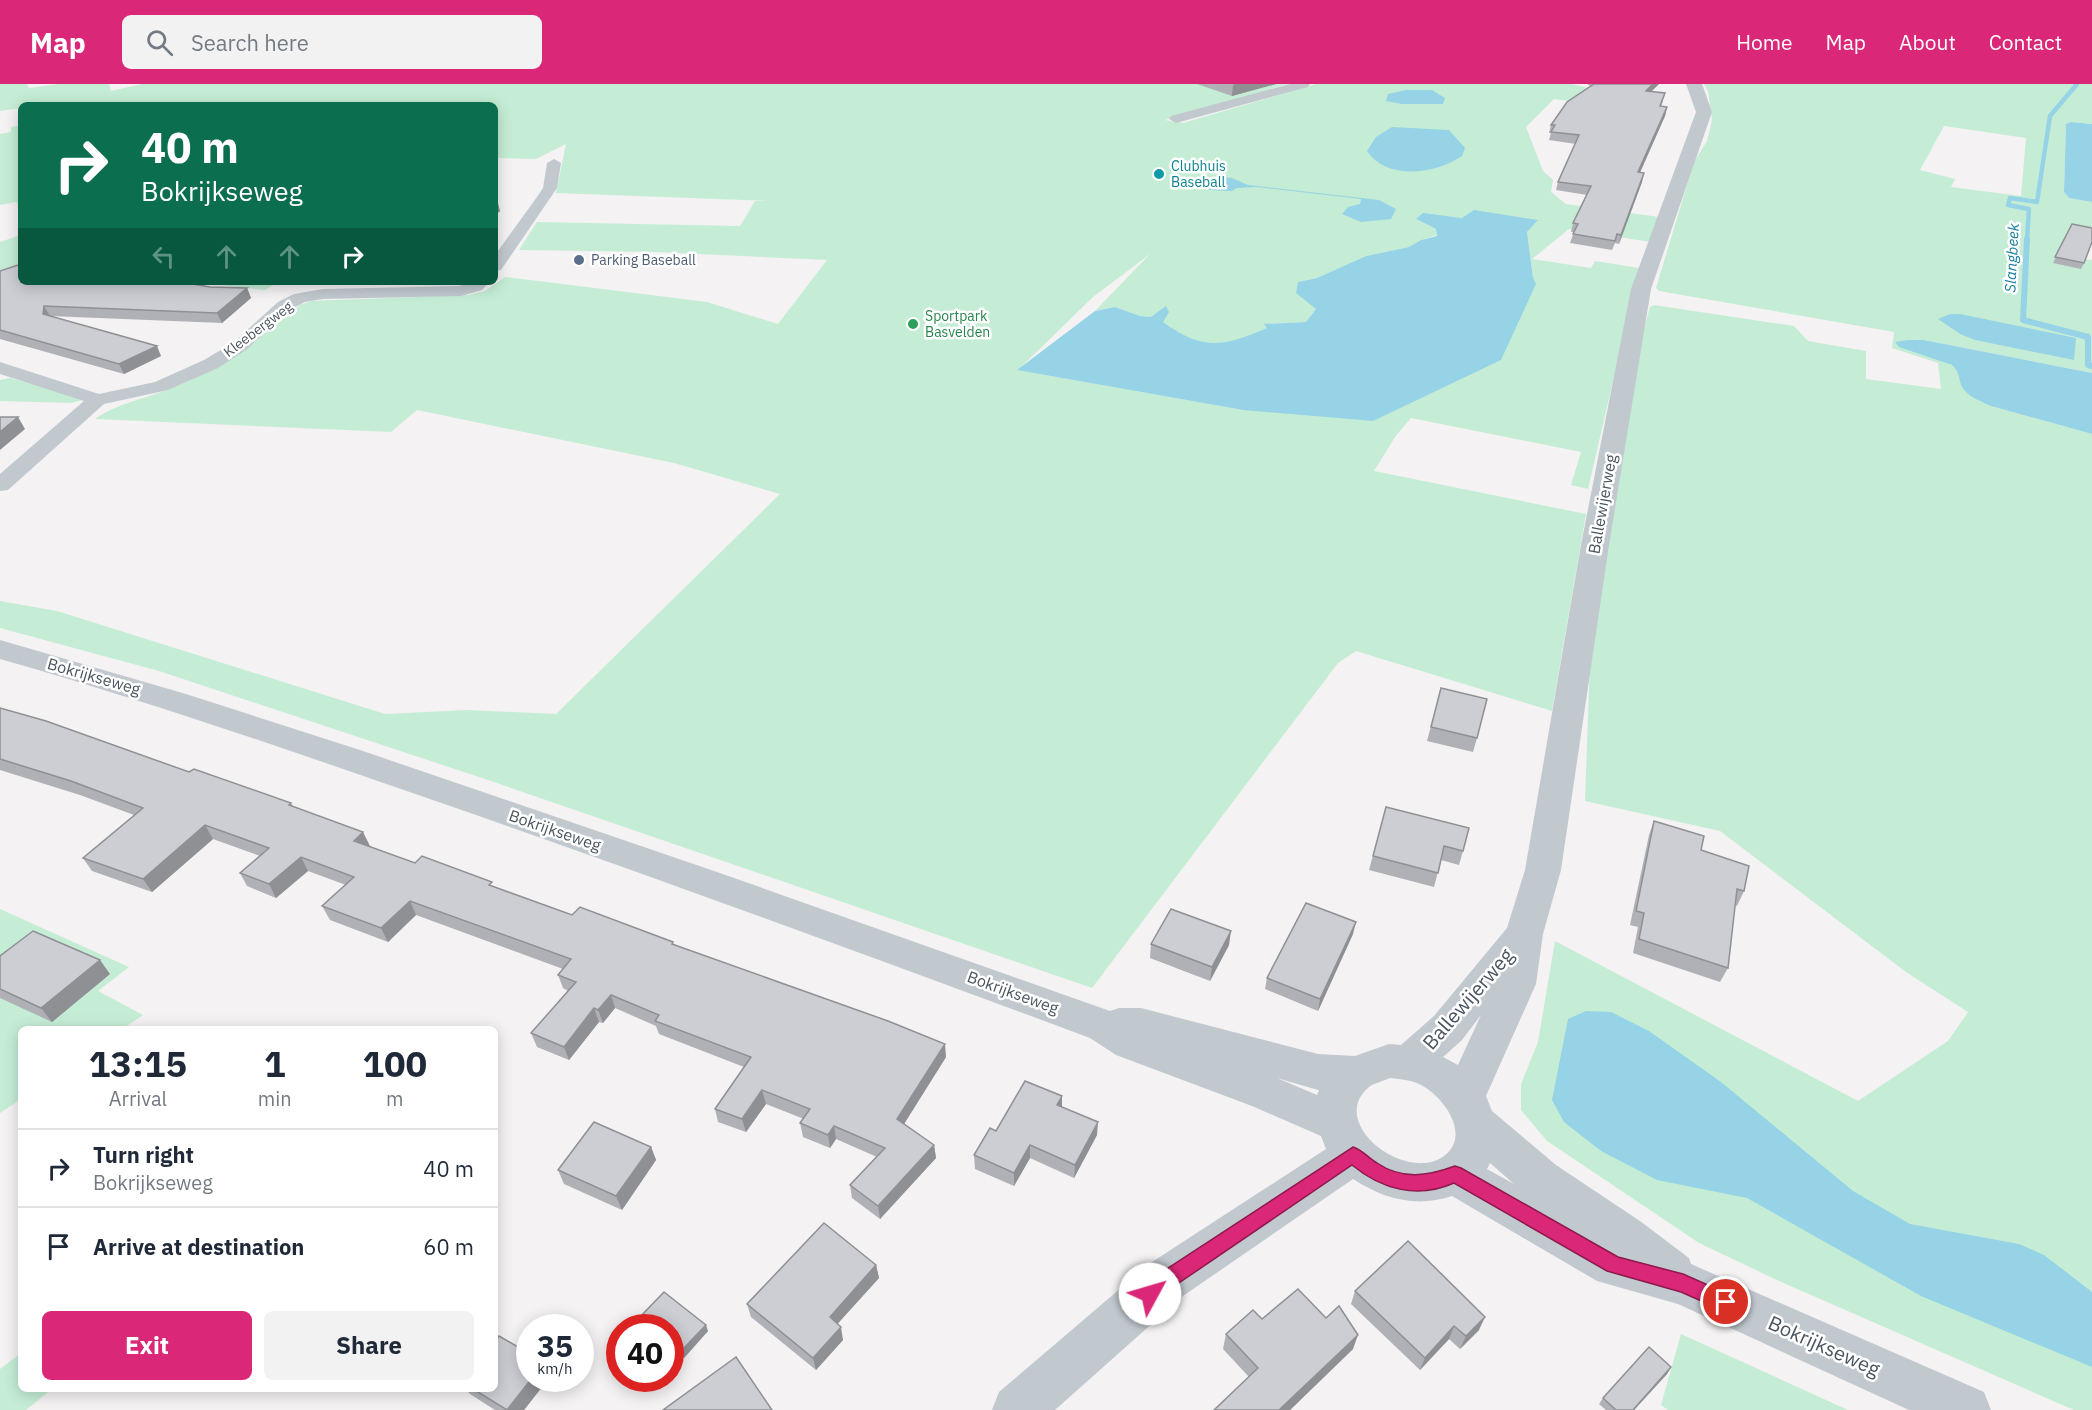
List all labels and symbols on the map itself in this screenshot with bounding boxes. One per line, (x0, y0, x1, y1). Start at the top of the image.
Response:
place label: Clubhuis Baseball (1171, 157, 1226, 191)
marker: Clubhuis Baseball (1152, 167, 1166, 181)
water label: Slangbeek (2000, 223, 2023, 293)
place label: Parking Baseball (591, 251, 696, 269)
marker: Parking Baseball (572, 253, 586, 267)
street label: Kleebergweg (220, 297, 297, 361)
place label: Sportpark Basvelden (925, 307, 990, 341)
marker: Sportpark Basvelden (906, 317, 920, 331)
street label: Ballewijerweg (1583, 452, 1621, 555)
street label: Bokrijkseweg (45, 653, 143, 699)
street label: Bokrijkseweg (506, 805, 604, 855)
street label: Ballewijerweg (1416, 942, 1519, 1055)
street label: Bokrijkseweg (965, 966, 1062, 1018)
position arrow (1118, 1262, 1182, 1326)
pin (1700, 1276, 1751, 1327)
street label: Bokrijkseweg (1764, 1309, 1885, 1382)
speed limit sign: 40 (606, 1314, 684, 1392)

